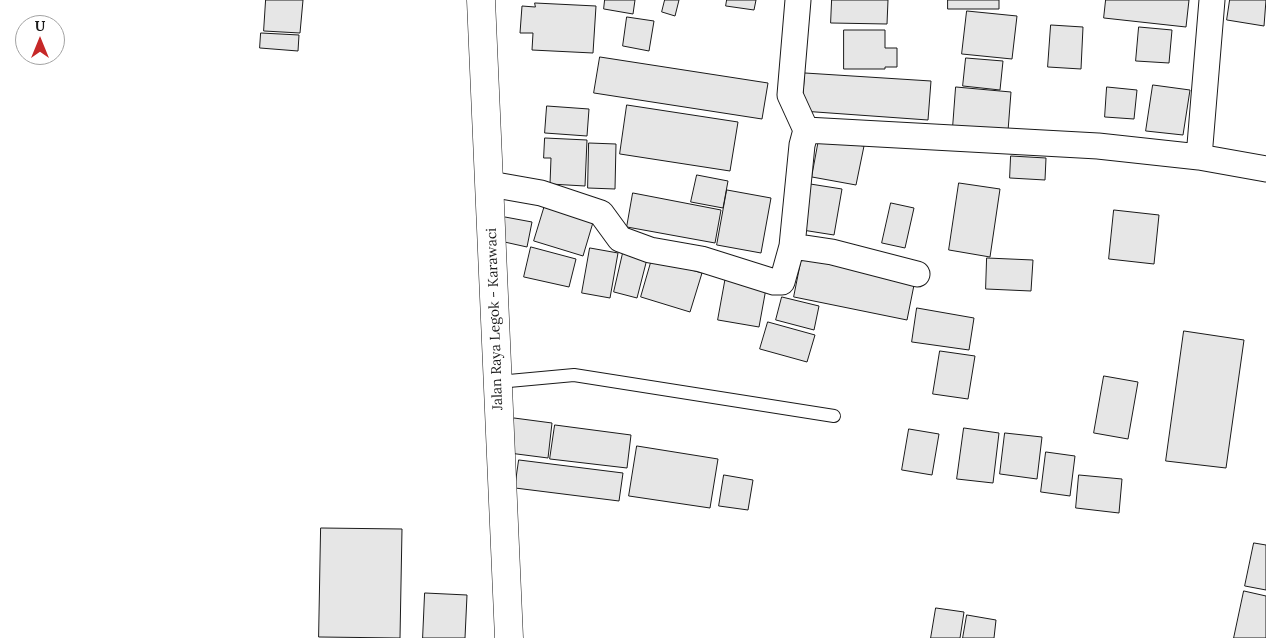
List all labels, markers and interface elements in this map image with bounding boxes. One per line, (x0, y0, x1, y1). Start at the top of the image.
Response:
north arrow (15, 15, 65, 65)
text: U (35, 17, 45, 35)
street label: Jalan Raya Legok - Karawaci (483, 228, 507, 410)

